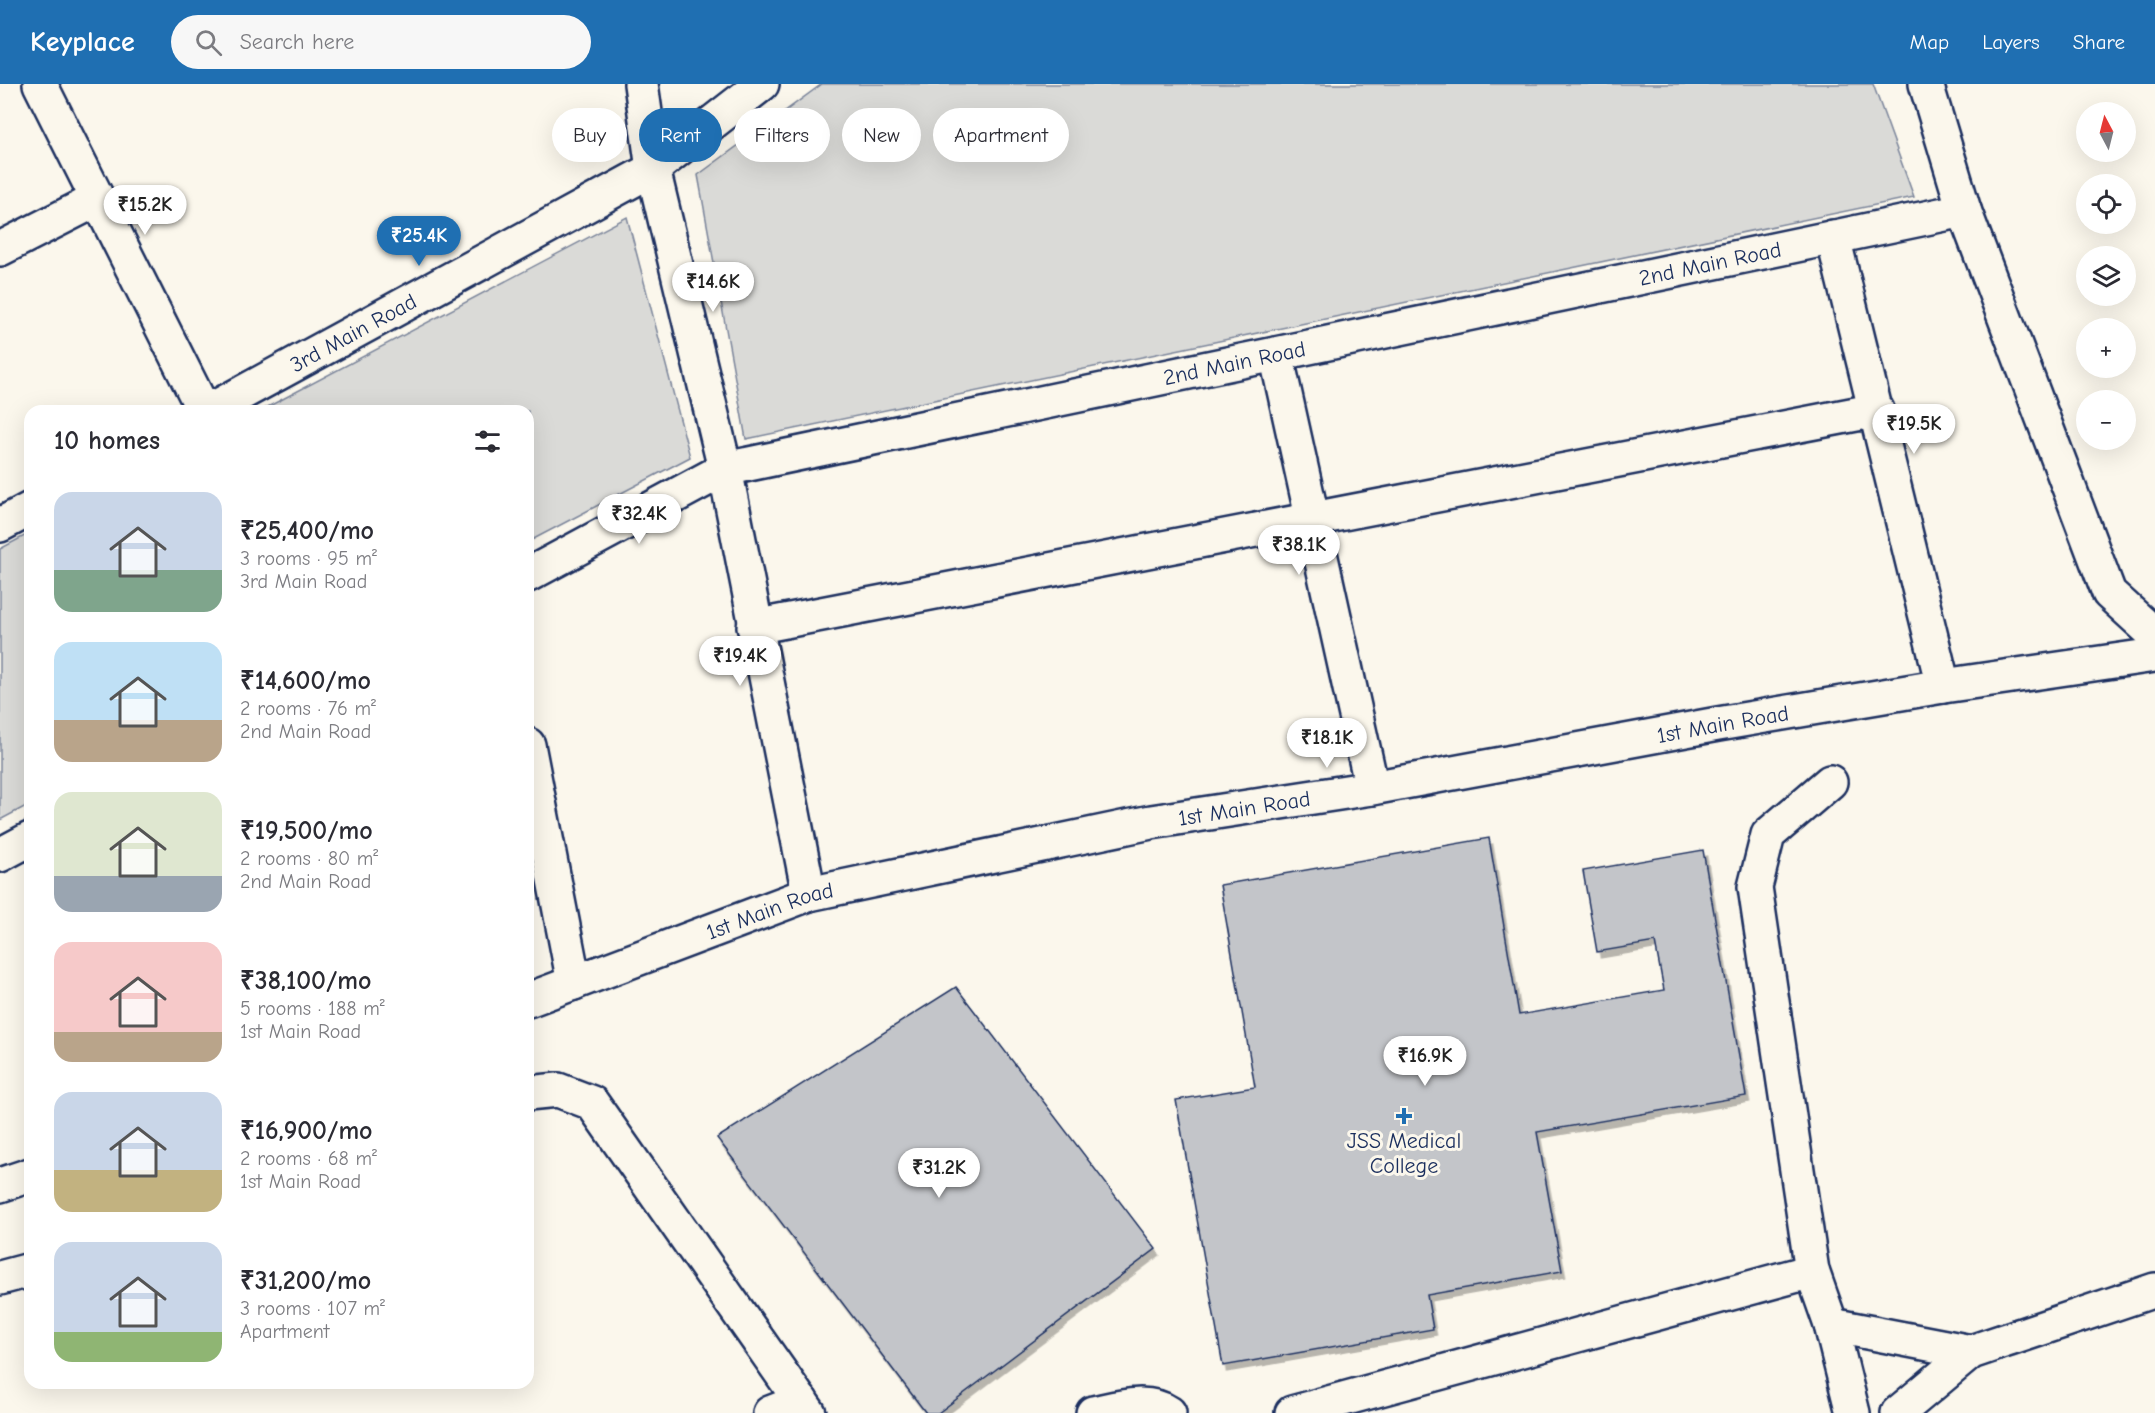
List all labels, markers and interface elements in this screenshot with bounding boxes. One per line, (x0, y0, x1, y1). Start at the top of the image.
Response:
search box (171, 15, 591, 69)
text: Keyplace (30, 26, 135, 58)
icon: search (192, 26, 225, 59)
text: Search here (240, 29, 354, 55)
text: Map (1910, 30, 1949, 54)
text: Layers (1982, 30, 2040, 54)
text: Share (2073, 30, 2125, 54)
north arrow (2076, 102, 2136, 162)
map controls (2076, 102, 2136, 450)
chip: Buy (552, 108, 627, 162)
chip: Rent (639, 108, 722, 162)
chip: Filters (734, 108, 830, 162)
chip: New (842, 108, 921, 162)
chip: Apartment (933, 108, 1069, 162)
button: locate (2076, 174, 2136, 234)
pin: ₹15.2K (96, 185, 194, 236)
text: ₹15.2K (118, 193, 172, 216)
pin: ₹25.4K (370, 216, 468, 267)
text: ₹25.4K (391, 224, 447, 247)
street label: 2nd Main Road (1637, 237, 1784, 292)
button: layers (2076, 246, 2136, 306)
pin: ₹14.6K (664, 262, 762, 313)
text: ₹14.6K (686, 270, 740, 293)
street label: 3rd Main Road (286, 288, 421, 378)
button: + (2076, 318, 2136, 378)
street label: 2nd Main Road (1161, 336, 1308, 391)
button: − (2076, 390, 2136, 450)
pin: ₹19.5K (1865, 404, 1963, 455)
text: ₹19.5K (1886, 412, 1942, 435)
icon: filters (471, 425, 504, 458)
text: 10 homes (54, 426, 160, 456)
pin: ₹32.4K (590, 494, 688, 545)
text: ₹32.4K (611, 502, 667, 525)
icon: home (102, 516, 174, 588)
text: ₹25,400/mo (240, 516, 374, 546)
pin: ₹38.1K (1250, 525, 1348, 576)
text: ₹38.1K (1272, 533, 1326, 556)
text: 3 rooms · 95 m² (240, 547, 377, 570)
text: 3rd Main Road (240, 570, 367, 593)
pin: ₹19.4K (691, 636, 789, 687)
text: ₹19.4K (713, 644, 767, 667)
icon: home (102, 666, 174, 738)
text: ₹14,600/mo (240, 666, 371, 696)
text: 2 rooms · 76 m² (240, 697, 376, 720)
street label: 1st Main Road (1655, 700, 1791, 749)
pin: ₹18.1K (1278, 718, 1376, 769)
text: 2nd Main Road (240, 720, 371, 743)
text: ₹18.1K (1301, 726, 1353, 749)
street label: 1st Main Road (1176, 786, 1312, 832)
icon: home (102, 816, 174, 888)
text: ₹19,500/mo (240, 816, 373, 846)
text: 2 rooms · 80 m² (240, 847, 378, 870)
text: 2nd Main Road (240, 870, 371, 893)
street label: 1st Main Road (703, 877, 836, 946)
icon: home (102, 966, 174, 1038)
text: ₹38,100/mo (240, 966, 371, 996)
text: 5 rooms · 188 m² (240, 997, 385, 1020)
text: 1st Main Road (240, 1020, 361, 1043)
pin: ₹16.9K (1376, 1036, 1474, 1087)
text: ₹16.9K (1397, 1044, 1453, 1067)
marker: JSS Medical College (1395, 1107, 1413, 1125)
icon: home (102, 1116, 174, 1188)
text: ₹16,900/mo (240, 1116, 373, 1146)
place label: JSS Medical College (1347, 1128, 1461, 1179)
text: 2 rooms · 68 m² (240, 1147, 377, 1170)
pin: ₹31.2K (890, 1148, 988, 1199)
text: ₹31.2K (912, 1156, 966, 1179)
text: 1st Main Road (240, 1170, 361, 1193)
icon: home (102, 1266, 174, 1338)
text: ₹31,200/mo (240, 1266, 371, 1296)
text: 3 rooms · 107 m² (240, 1297, 385, 1320)
text: Apartment (240, 1320, 330, 1343)

